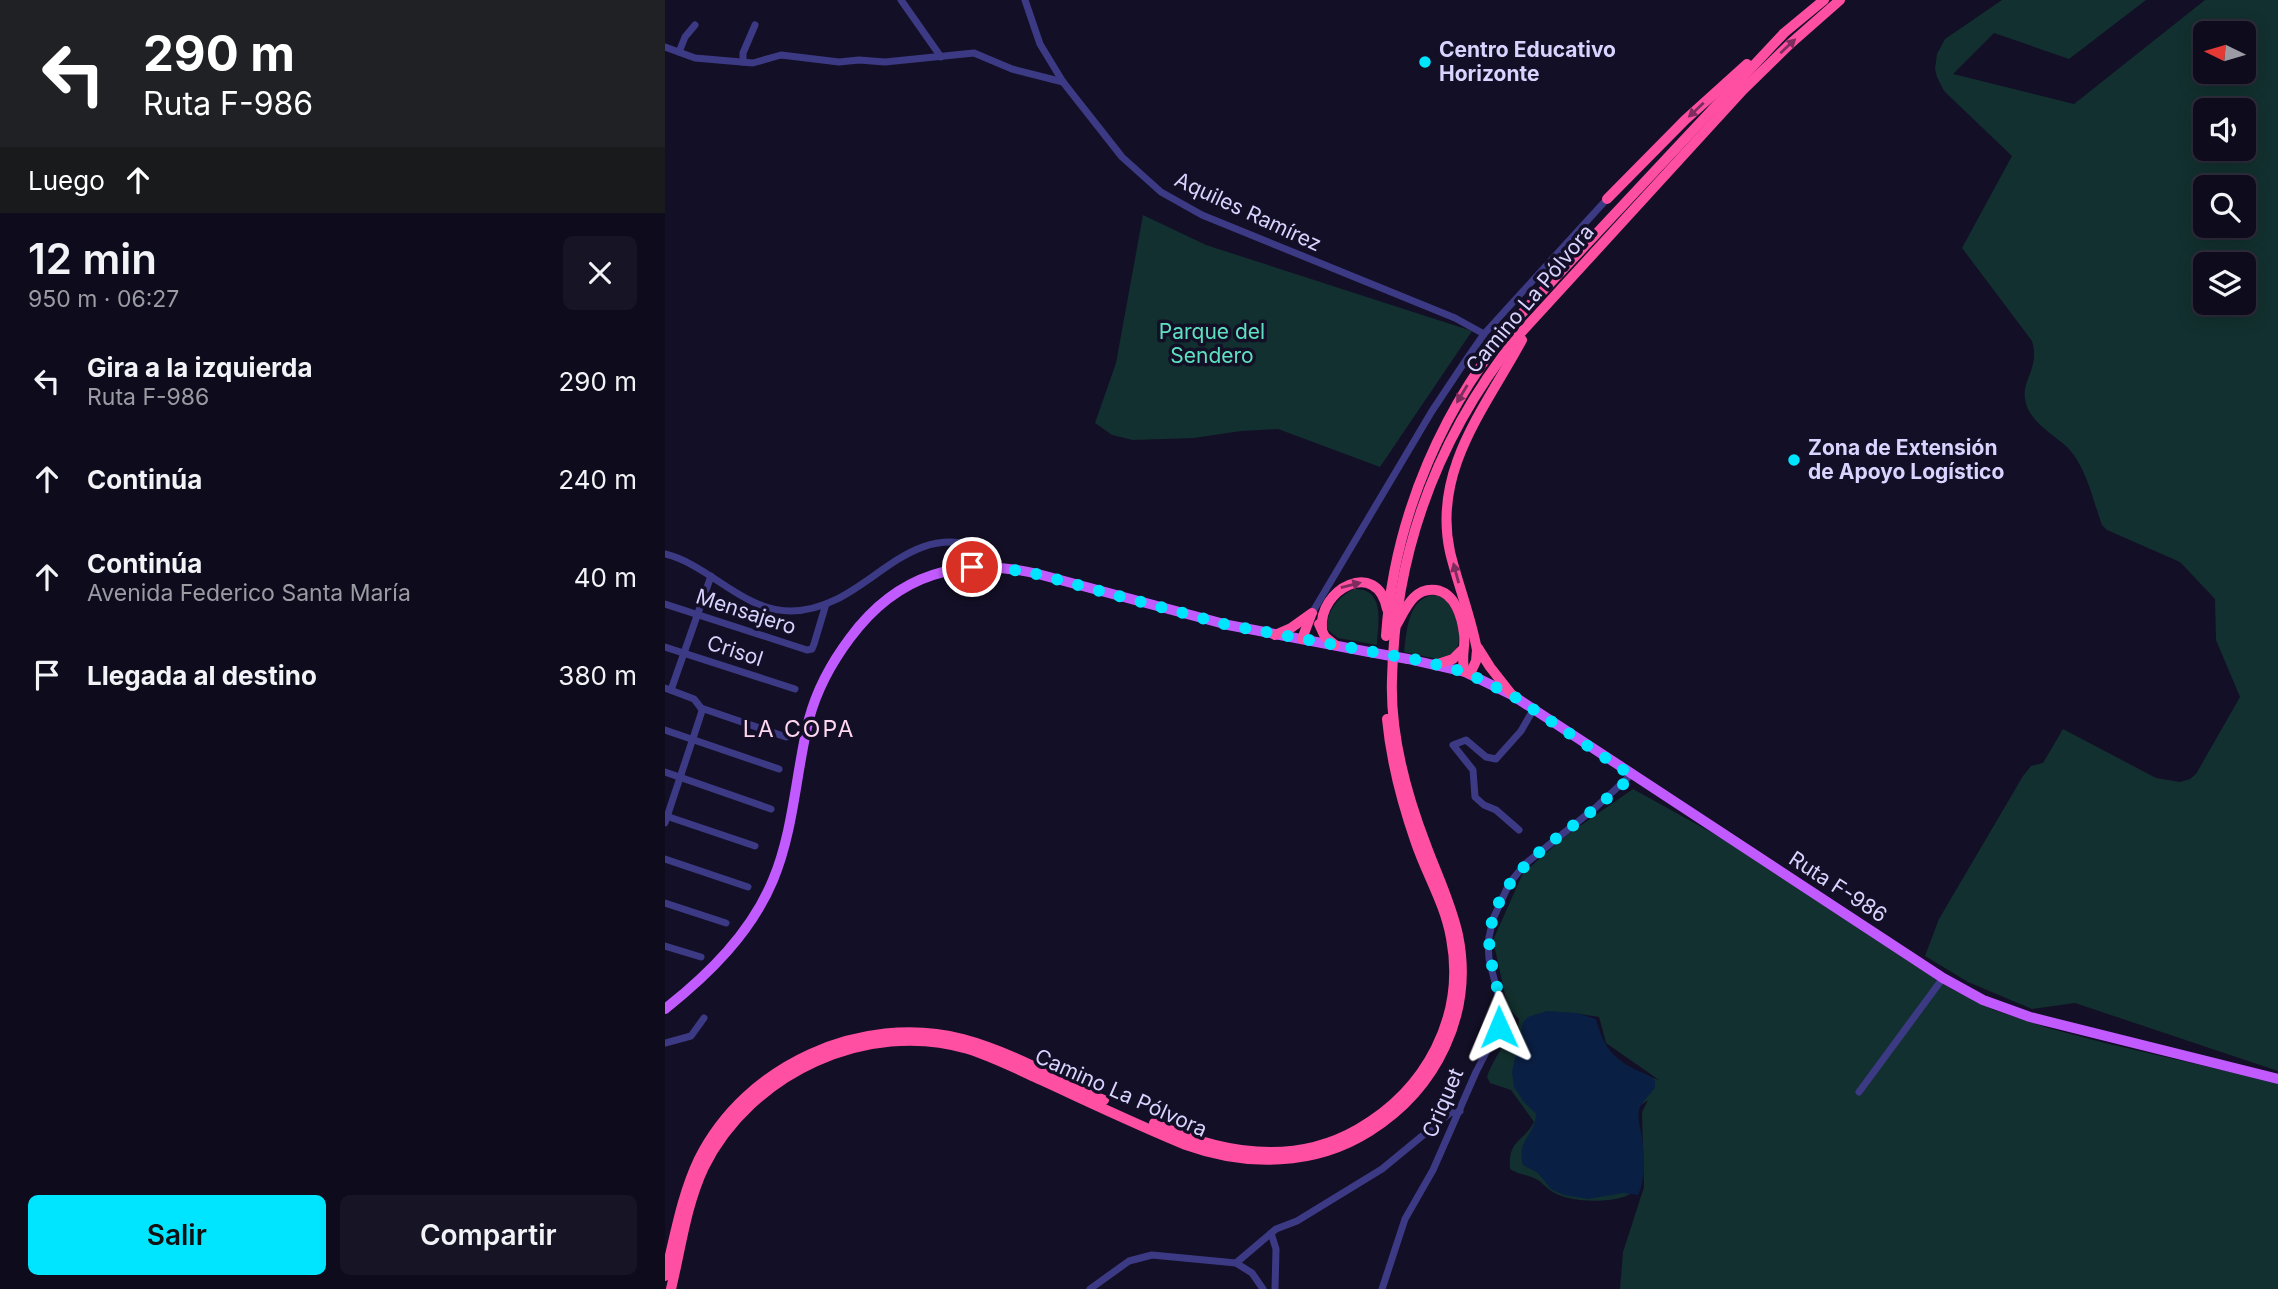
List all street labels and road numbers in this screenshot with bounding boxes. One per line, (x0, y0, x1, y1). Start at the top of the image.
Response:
street label: Aquiles Ramírez (1171, 167, 1326, 256)
street label: Camino La Pólvora (1460, 219, 1599, 378)
street label: Mensajero (693, 584, 799, 639)
street label: Crisol (704, 630, 766, 671)
street label: Ruta F-986 (1785, 846, 1892, 927)
street label: Camino La Pólvora (1031, 1043, 1211, 1142)
street label: Criquet (1417, 1064, 1468, 1141)

